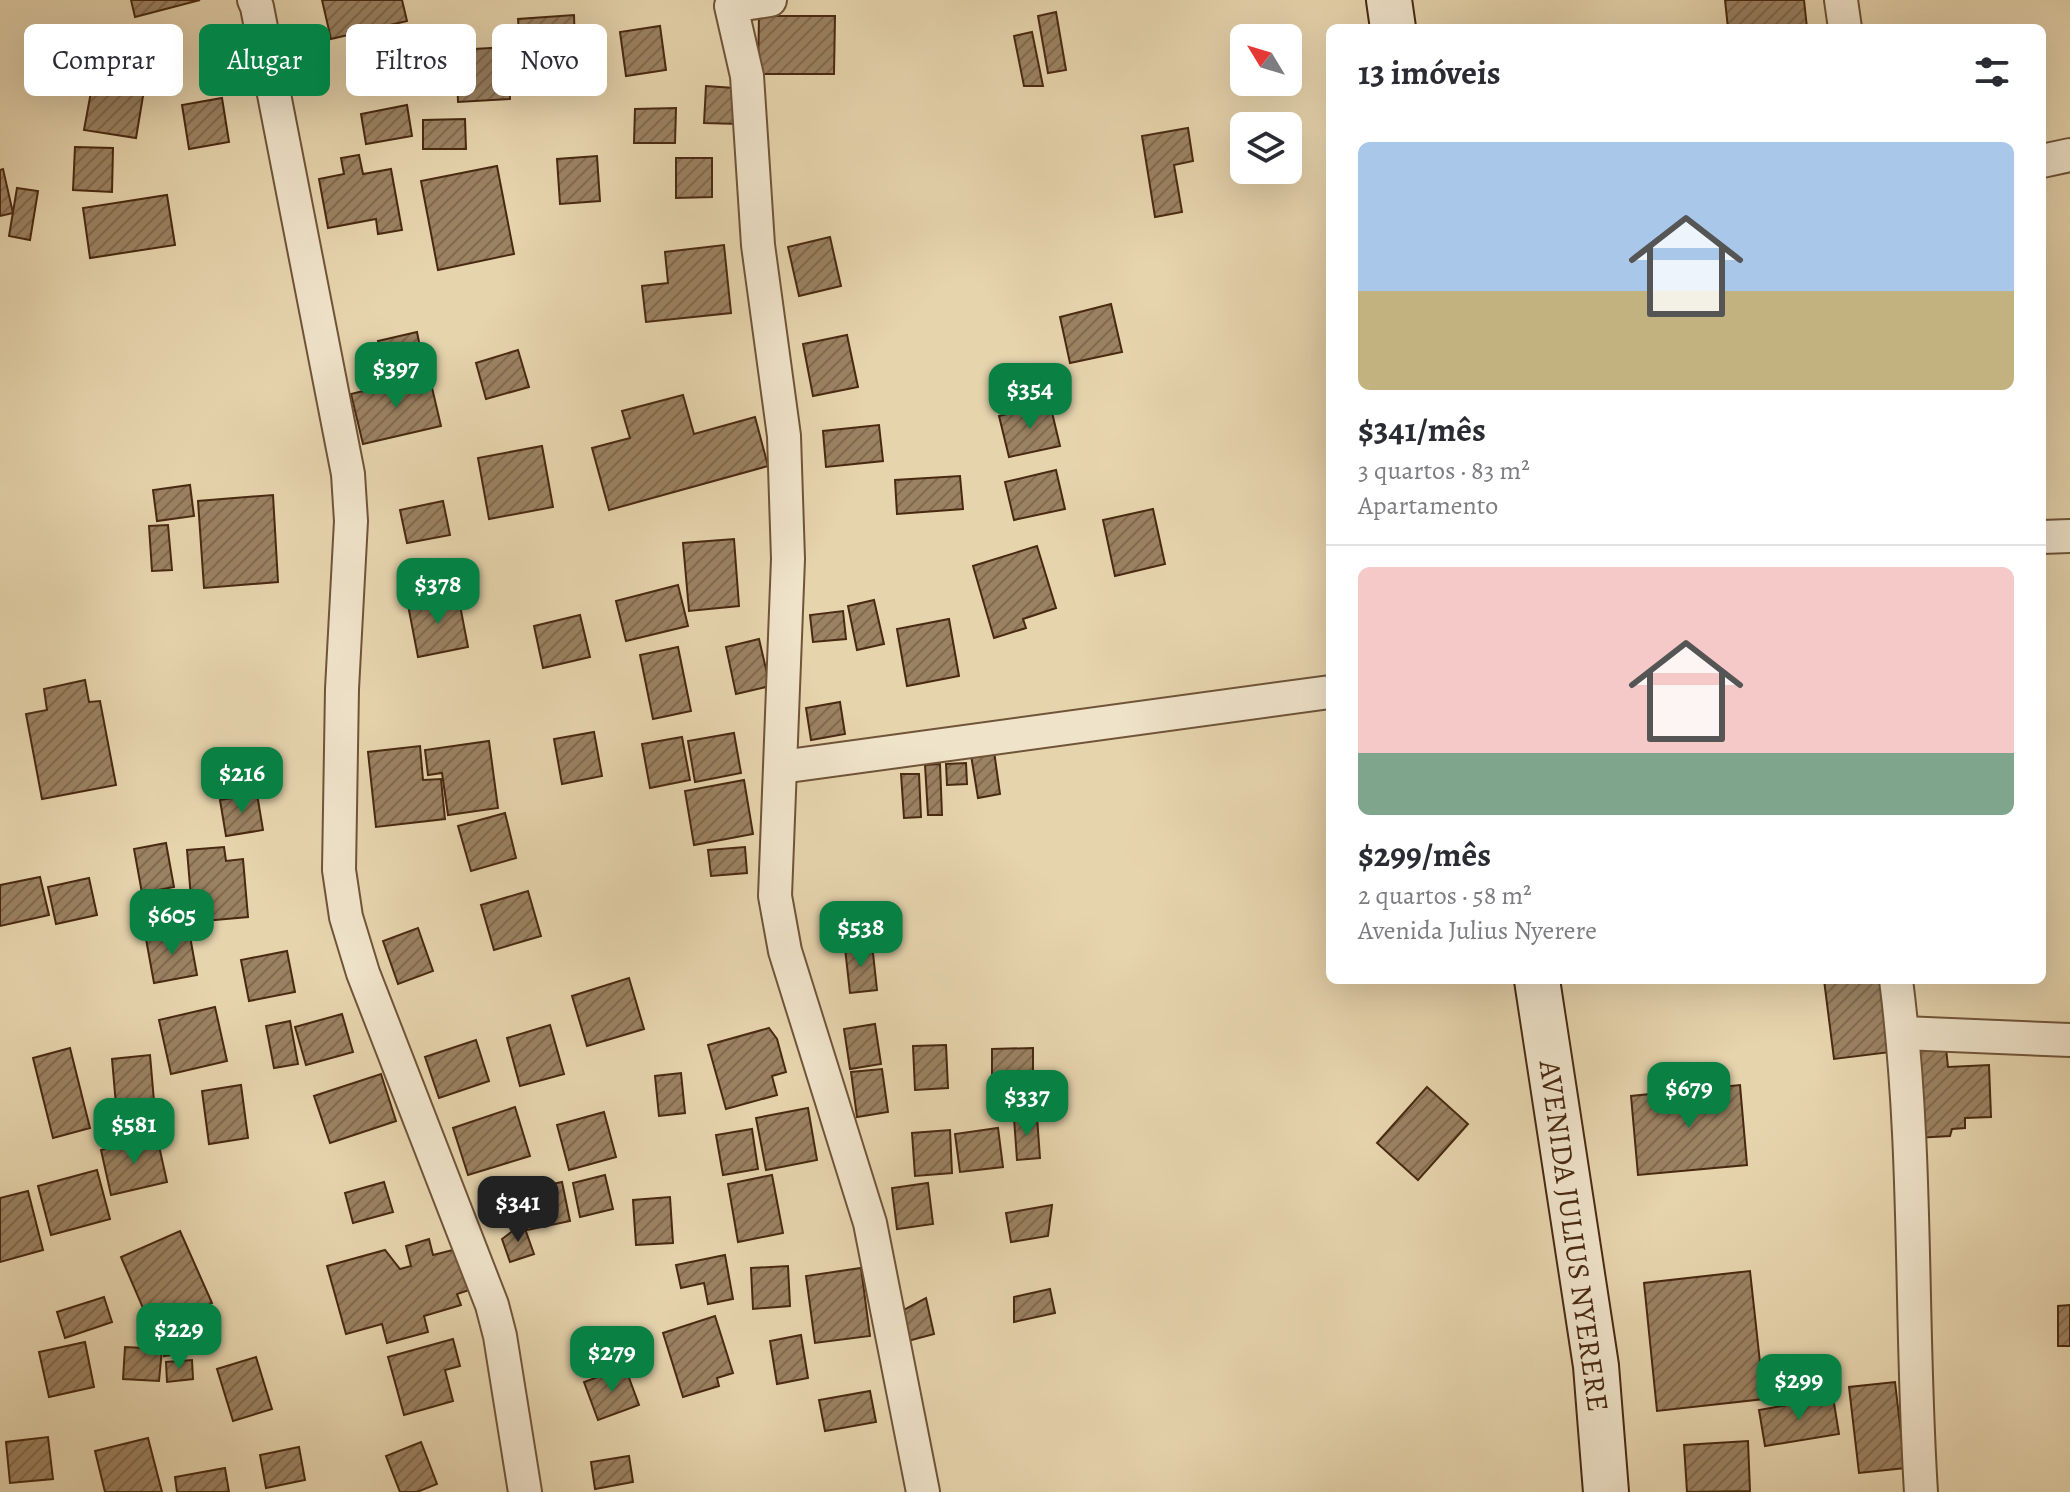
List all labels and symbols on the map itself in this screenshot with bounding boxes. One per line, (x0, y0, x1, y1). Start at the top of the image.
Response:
north arrow (1230, 24, 1302, 96)
pin: $397 (349, 342, 443, 410)
pin: $354 (983, 363, 1077, 431)
pin: $378 (391, 558, 485, 626)
pin: $216 (195, 747, 289, 815)
pin: $605 (125, 889, 219, 957)
pin: $538 (814, 901, 908, 969)
street label: AVENIDA JULIUS NYERERE (1529, 1057, 1618, 1414)
pin: $679 (1642, 1062, 1736, 1130)
pin: $337 (980, 1070, 1074, 1138)
pin: $581 (87, 1098, 181, 1166)
pin: $341 (471, 1176, 565, 1244)
pin: $229 (132, 1303, 226, 1371)
pin: $279 (565, 1326, 659, 1394)
pin: $299 (1752, 1354, 1846, 1422)

